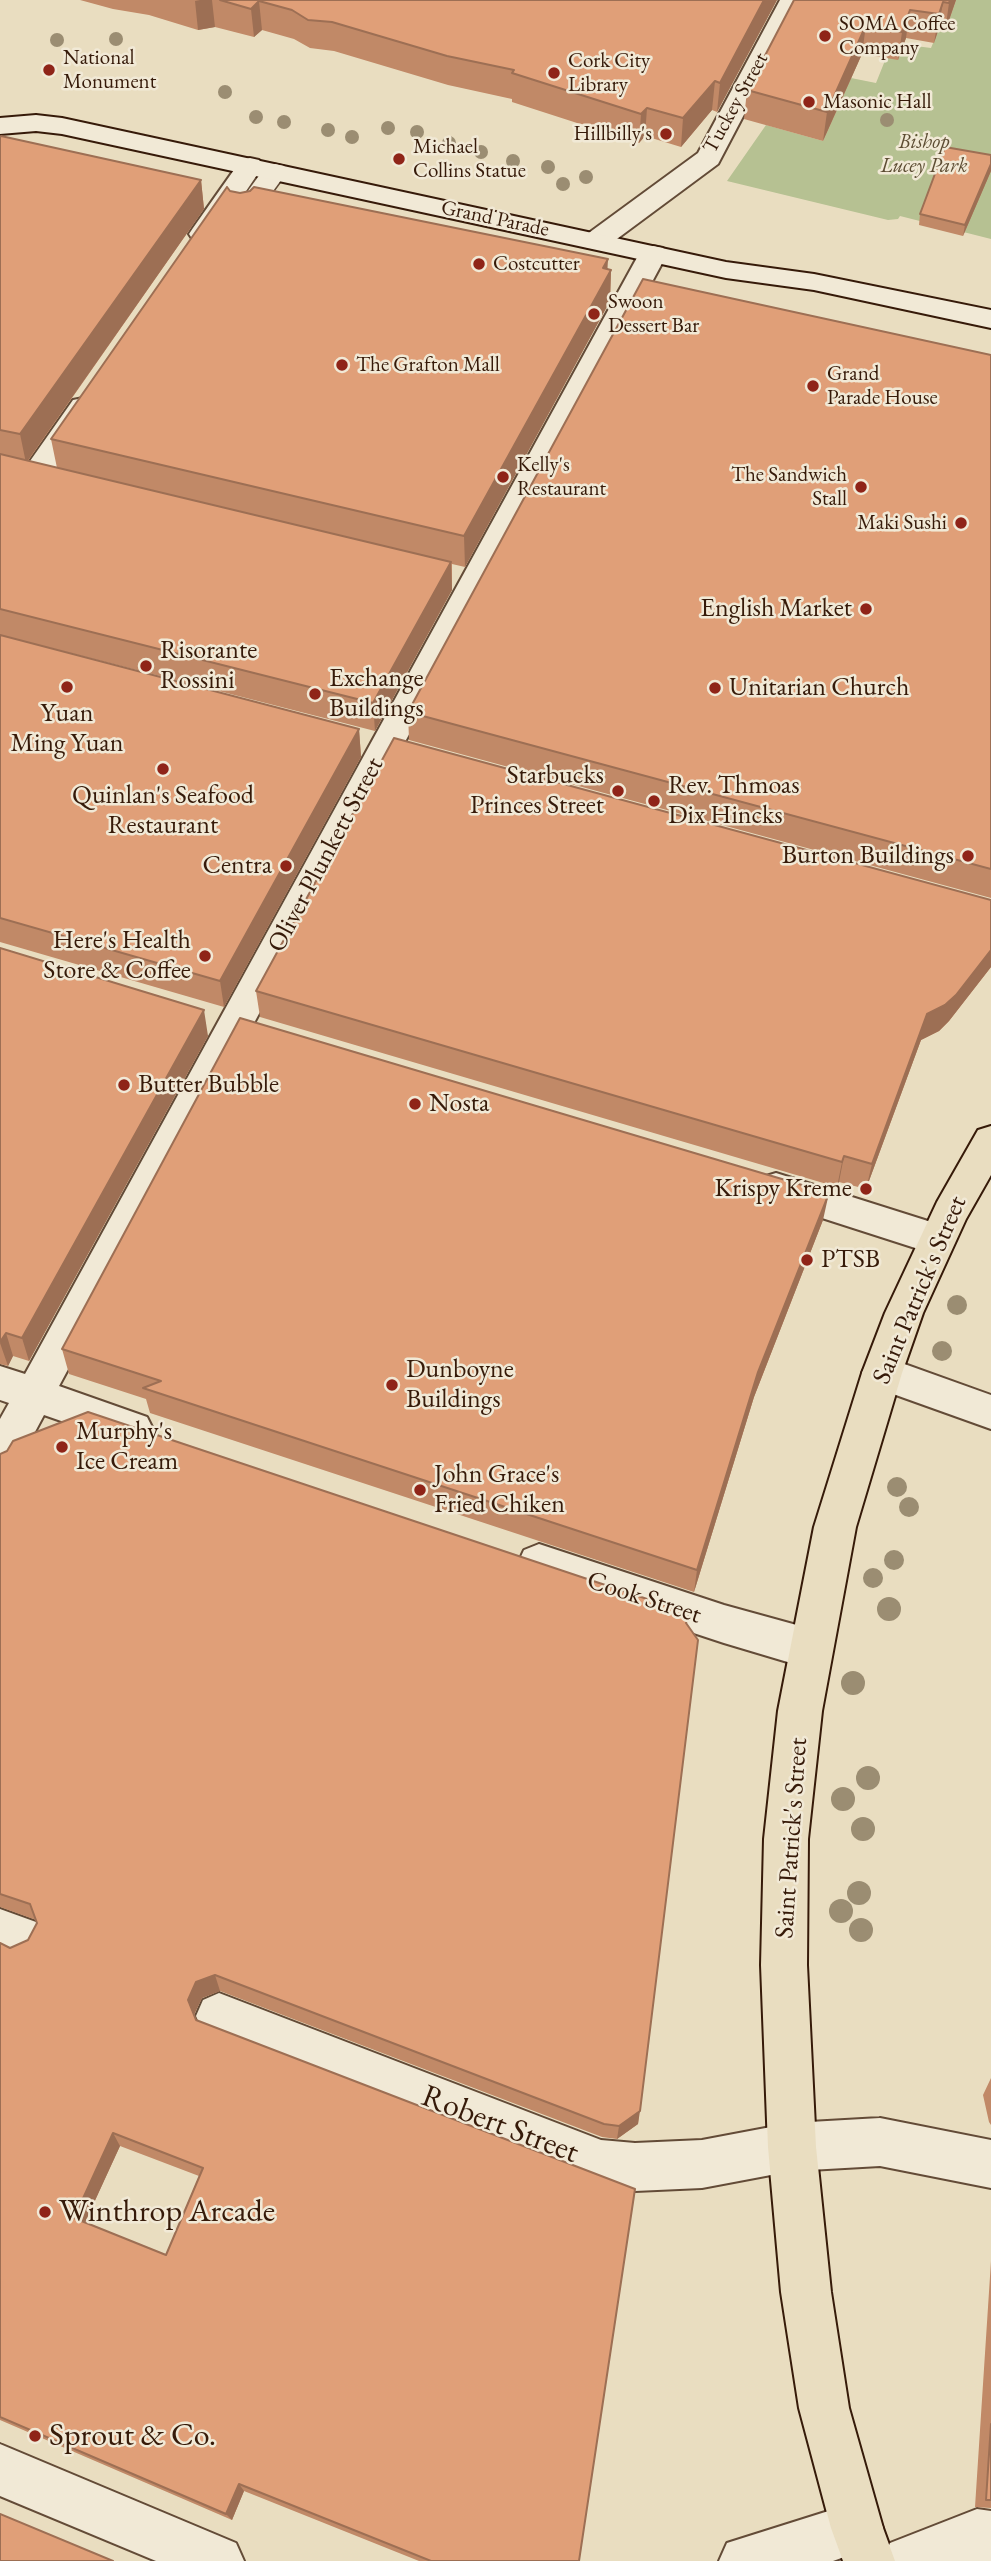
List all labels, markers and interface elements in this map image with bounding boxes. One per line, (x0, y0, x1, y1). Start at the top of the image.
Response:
place label: SOMA Coffee Company (839, 11, 955, 61)
marker: SOMA Coffee Company (817, 28, 833, 44)
place label: National Monument (63, 45, 156, 95)
place label: Cork City Library (568, 48, 650, 98)
street label: Tuckey Street (698, 48, 774, 158)
marker: National Monument (41, 62, 57, 78)
marker: Cork City Library (546, 65, 562, 81)
place label: Masonic Hall (823, 89, 932, 115)
marker: Masonic Hall (801, 94, 817, 110)
place label: Hillbilly's (574, 121, 652, 147)
marker: Hillbilly's (658, 126, 674, 142)
park label: Bishop Lucey Park (881, 129, 967, 179)
place label: Michael Collins Statue (413, 134, 526, 184)
marker: Michael Collins Statue (391, 151, 407, 167)
street label: Grand Parade (439, 195, 551, 243)
place label: Costcutter (493, 251, 580, 277)
marker: Costcutter (471, 256, 487, 272)
place label: Swoon Dessert Bar (608, 289, 699, 339)
marker: Swoon Dessert Bar (586, 306, 602, 322)
place label: The Grafton Mall (356, 352, 500, 378)
marker: The Grafton Mall (334, 357, 350, 373)
place label: Grand Parade House (827, 361, 938, 411)
marker: Grand Parade House (805, 378, 821, 394)
place label: Kelly's Restaurant (517, 452, 606, 502)
place label: The Sandwich Stall (731, 462, 847, 512)
marker: Kelly's Restaurant (495, 469, 511, 485)
marker: The Sandwich Stall (853, 479, 869, 495)
place label: Maki Sushi (857, 510, 947, 536)
marker: Maki Sushi (953, 515, 969, 531)
place label: English Market (700, 593, 852, 625)
marker: English Market (858, 601, 874, 617)
place label: Risorante Rossini (160, 635, 257, 696)
marker: Risorante Rossini (138, 658, 154, 674)
place label: Exchange Buildings (329, 663, 424, 724)
place label: Unitarian Church (729, 672, 909, 704)
marker: Yuan Ming Yuan (59, 679, 75, 695)
marker: Unitarian Church (707, 680, 723, 696)
marker: Exchange Buildings (307, 686, 323, 702)
place label: Yuan Ming Yuan (11, 698, 123, 760)
street label: Oliver Plunkett Street (261, 752, 391, 958)
place label: Starbucks Princes Street (470, 760, 604, 822)
marker: Quinlan's Seafood Restaurant (155, 761, 171, 777)
place label: Rev. Thmoas Dix Hincks (668, 770, 800, 832)
place label: Quinlan's Seafood Restaurant (72, 780, 254, 842)
marker: Starbucks Princes Street (610, 783, 626, 799)
marker: Rev. Thmoas Dix Hincks (646, 793, 662, 809)
place label: Burton Buildings (782, 840, 954, 872)
marker: Burton Buildings (960, 848, 976, 864)
place label: Centra (202, 850, 272, 882)
marker: Centra (278, 858, 294, 874)
place label: Here's Health Store & Coffee (43, 925, 191, 986)
marker: Here's Health Store & Coffee (197, 948, 213, 964)
place label: Butter Bubble (138, 1069, 279, 1101)
marker: Butter Bubble (116, 1077, 132, 1093)
place label: Nosta (429, 1088, 489, 1120)
marker: Nosta (407, 1096, 423, 1112)
place label: Krispy Kreme (715, 1173, 852, 1205)
marker: Krispy Kreme (858, 1181, 874, 1197)
street label: Saint Patrick's Street (866, 1191, 974, 1389)
place label: PTSB (821, 1244, 880, 1276)
marker: PTSB (799, 1252, 815, 1268)
place label: Dunboyne Buildings (406, 1354, 514, 1416)
marker: Dunboyne Buildings (384, 1377, 400, 1393)
place label: Murphy's Ice Cream (76, 1416, 178, 1478)
marker: Murphy's Ice Cream (54, 1439, 70, 1455)
place label: John Grace's Fried Chiken (434, 1459, 565, 1520)
marker: John Grace's Fried Chiken (412, 1482, 428, 1498)
street label: Cook Street (583, 1565, 705, 1631)
street label: Saint Patrick's Street (769, 1737, 815, 1939)
street label: Robert Street (416, 2077, 584, 2173)
place label: Winthrop Arcade (59, 2193, 275, 2231)
marker: Winthrop Arcade (37, 2204, 53, 2220)
place label: Sprout & Co. (49, 2417, 216, 2455)
marker: Sprout & Co. (27, 2428, 43, 2444)

